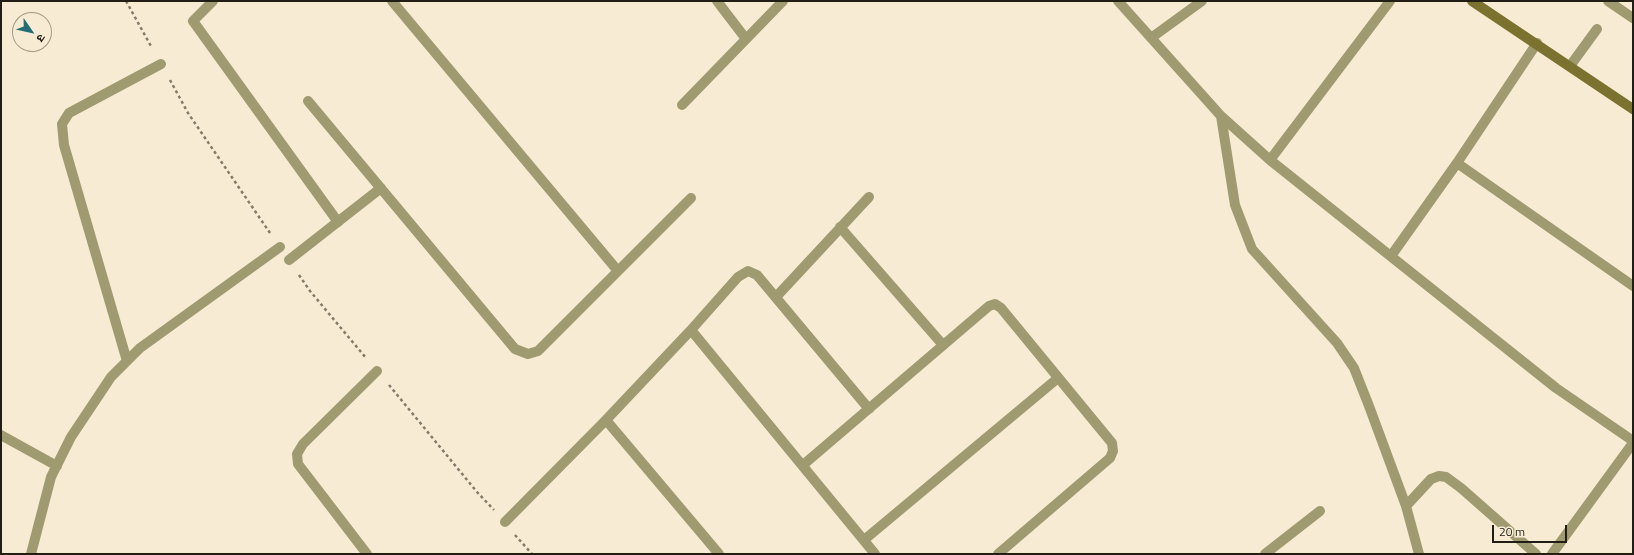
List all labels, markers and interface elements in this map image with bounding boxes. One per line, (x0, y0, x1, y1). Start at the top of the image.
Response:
north arrow (12, 12, 52, 52)
text: उ (33, 31, 50, 45)
scale bar (1494, 517, 1569, 543)
text: 20 m (1499, 522, 1525, 541)

